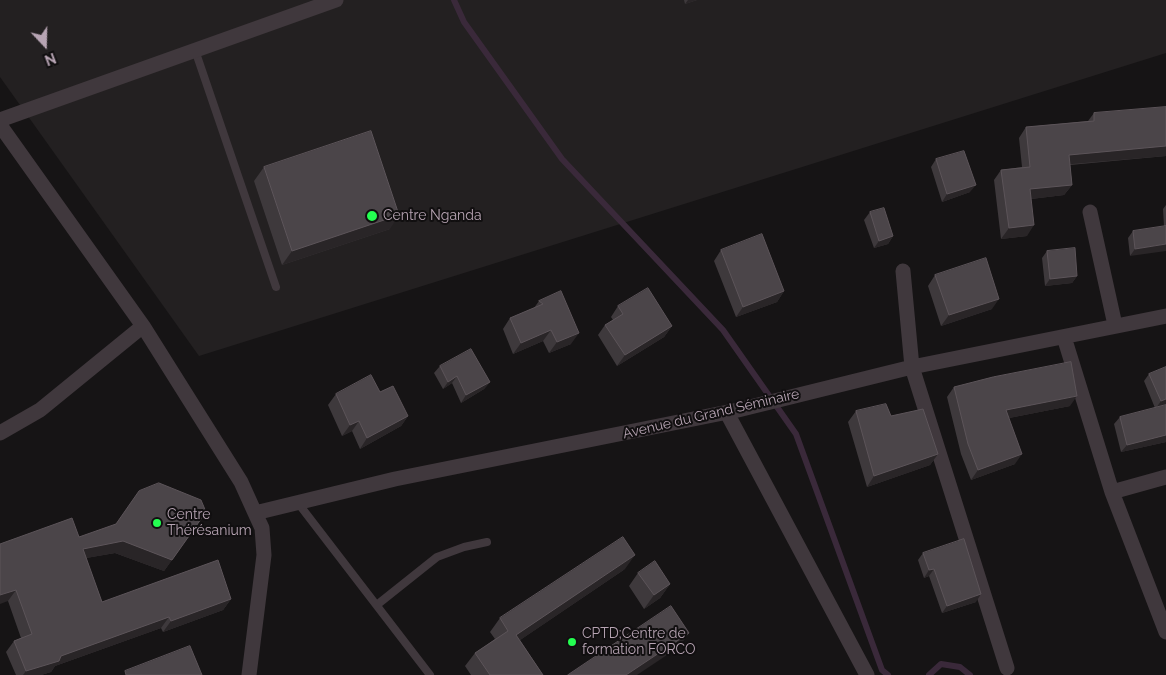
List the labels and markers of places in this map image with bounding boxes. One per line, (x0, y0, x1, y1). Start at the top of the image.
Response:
place label: Centre Nganda (383, 208, 482, 224)
marker: Centre Nganda (365, 209, 379, 223)
place label: Centre Thérésanium (167, 507, 252, 540)
marker: Centre Thérésanium (151, 517, 163, 529)
place label: CPTD;Centre de formation FORCO (582, 626, 696, 658)
marker: CPTD;Centre de formation FORCO (566, 636, 578, 648)

